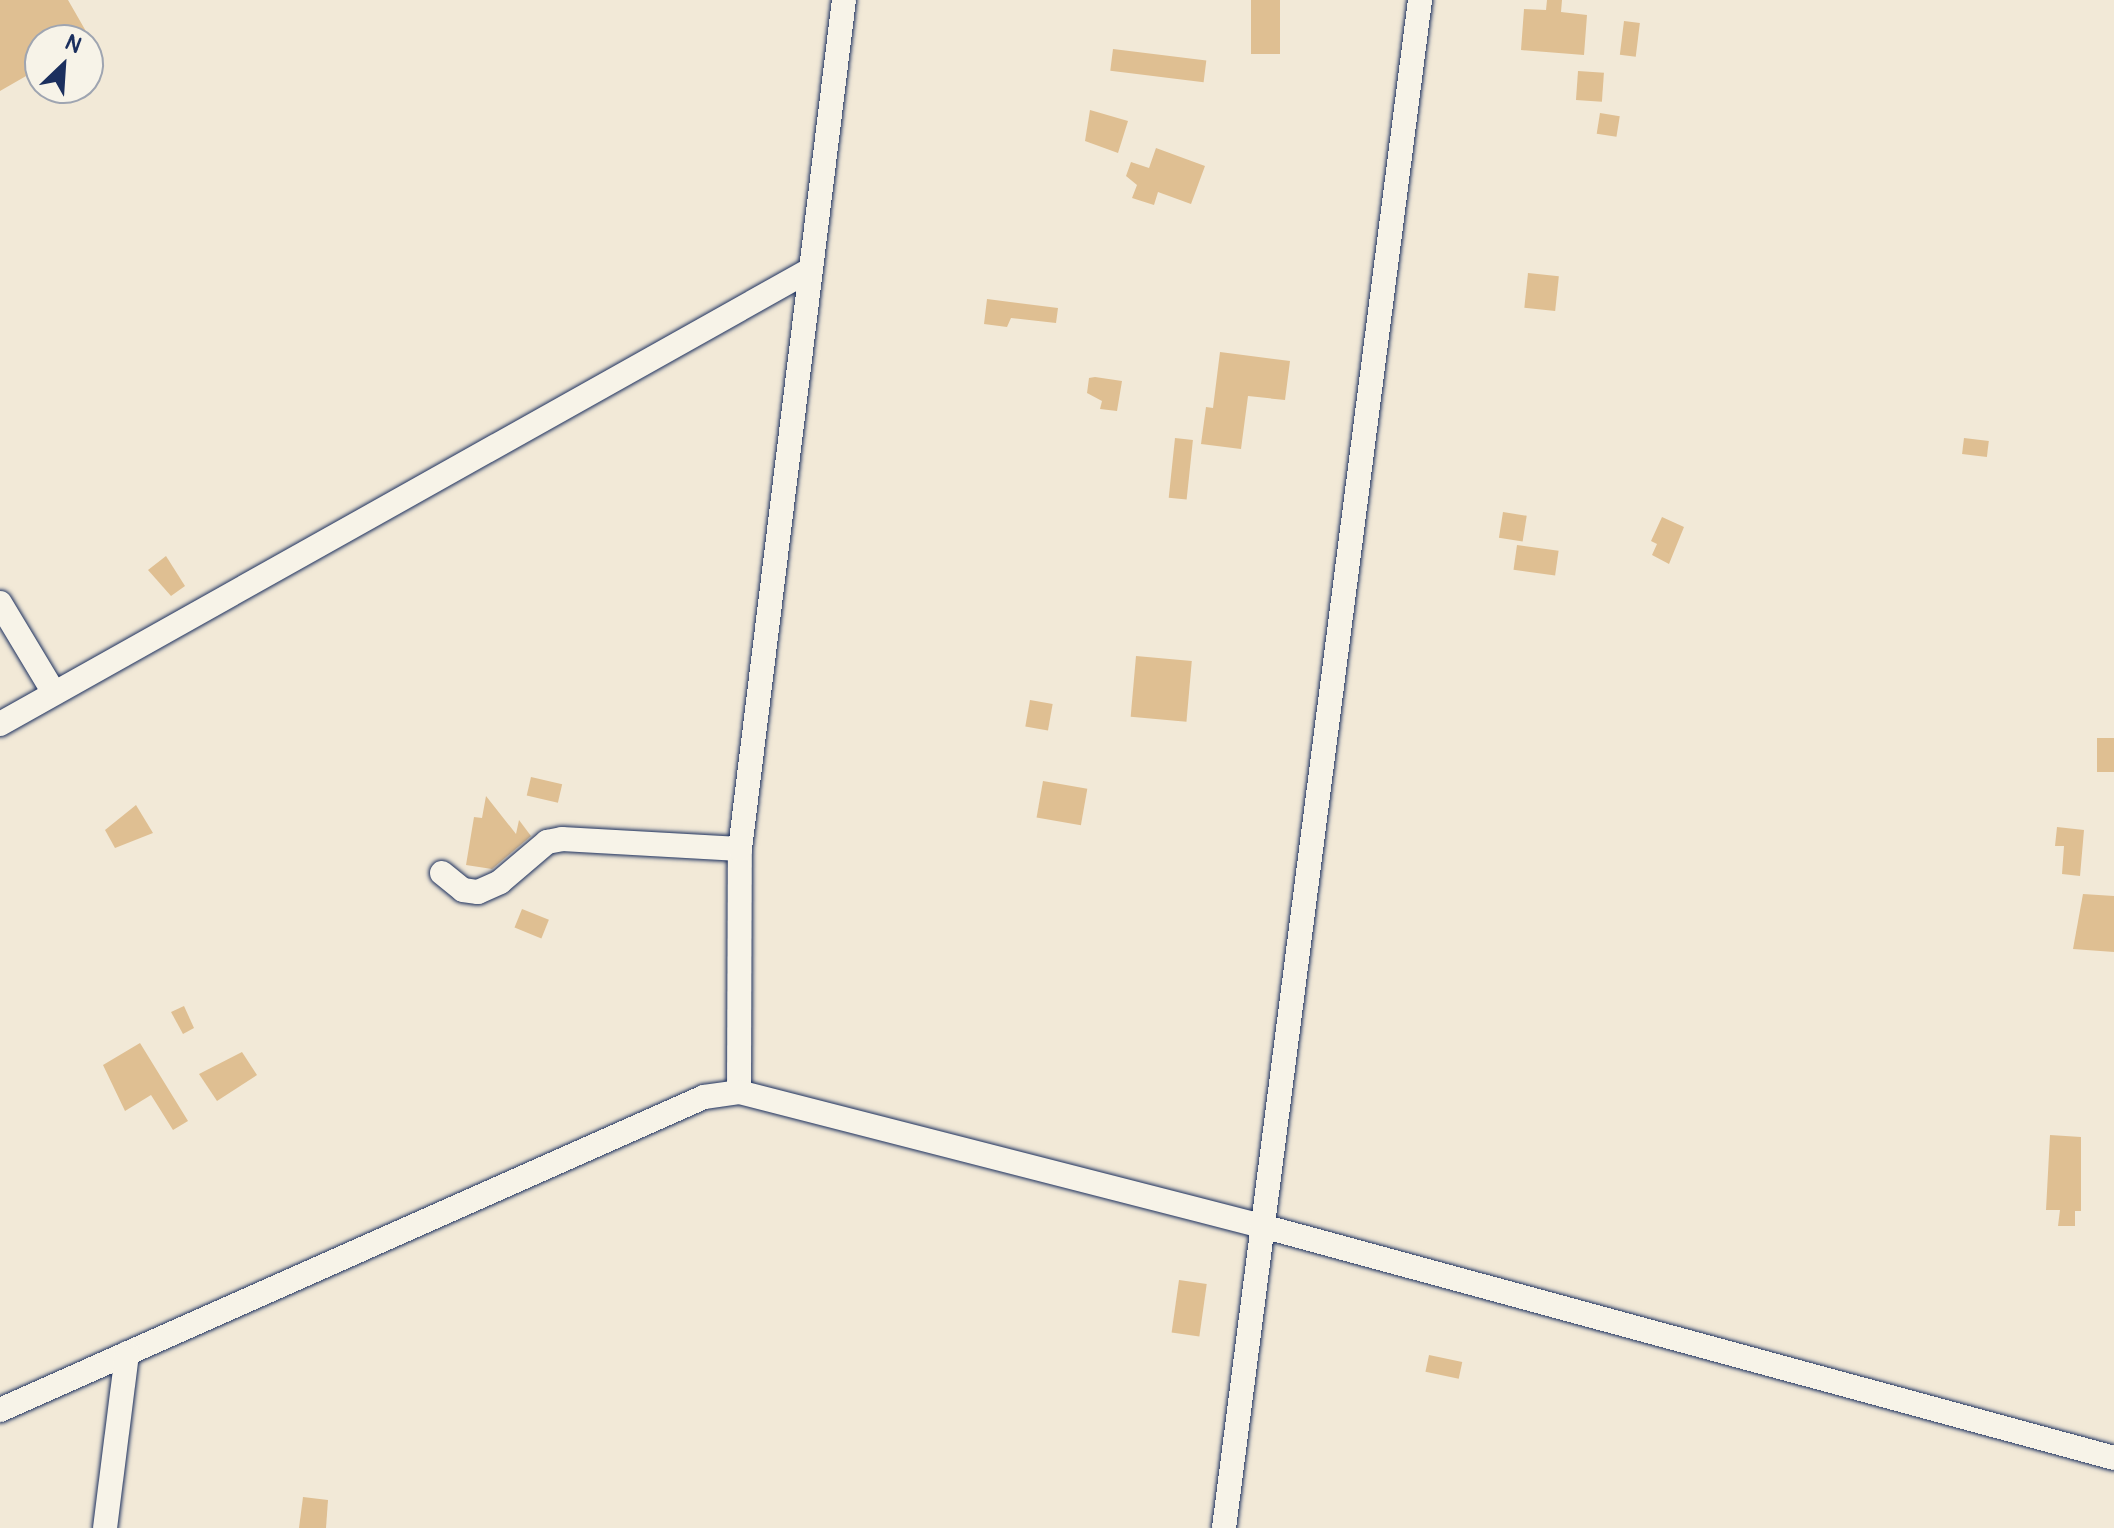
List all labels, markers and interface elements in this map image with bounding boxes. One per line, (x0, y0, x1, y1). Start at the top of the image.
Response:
north arrow (24, 24, 104, 104)
text: N (61, 28, 86, 60)

